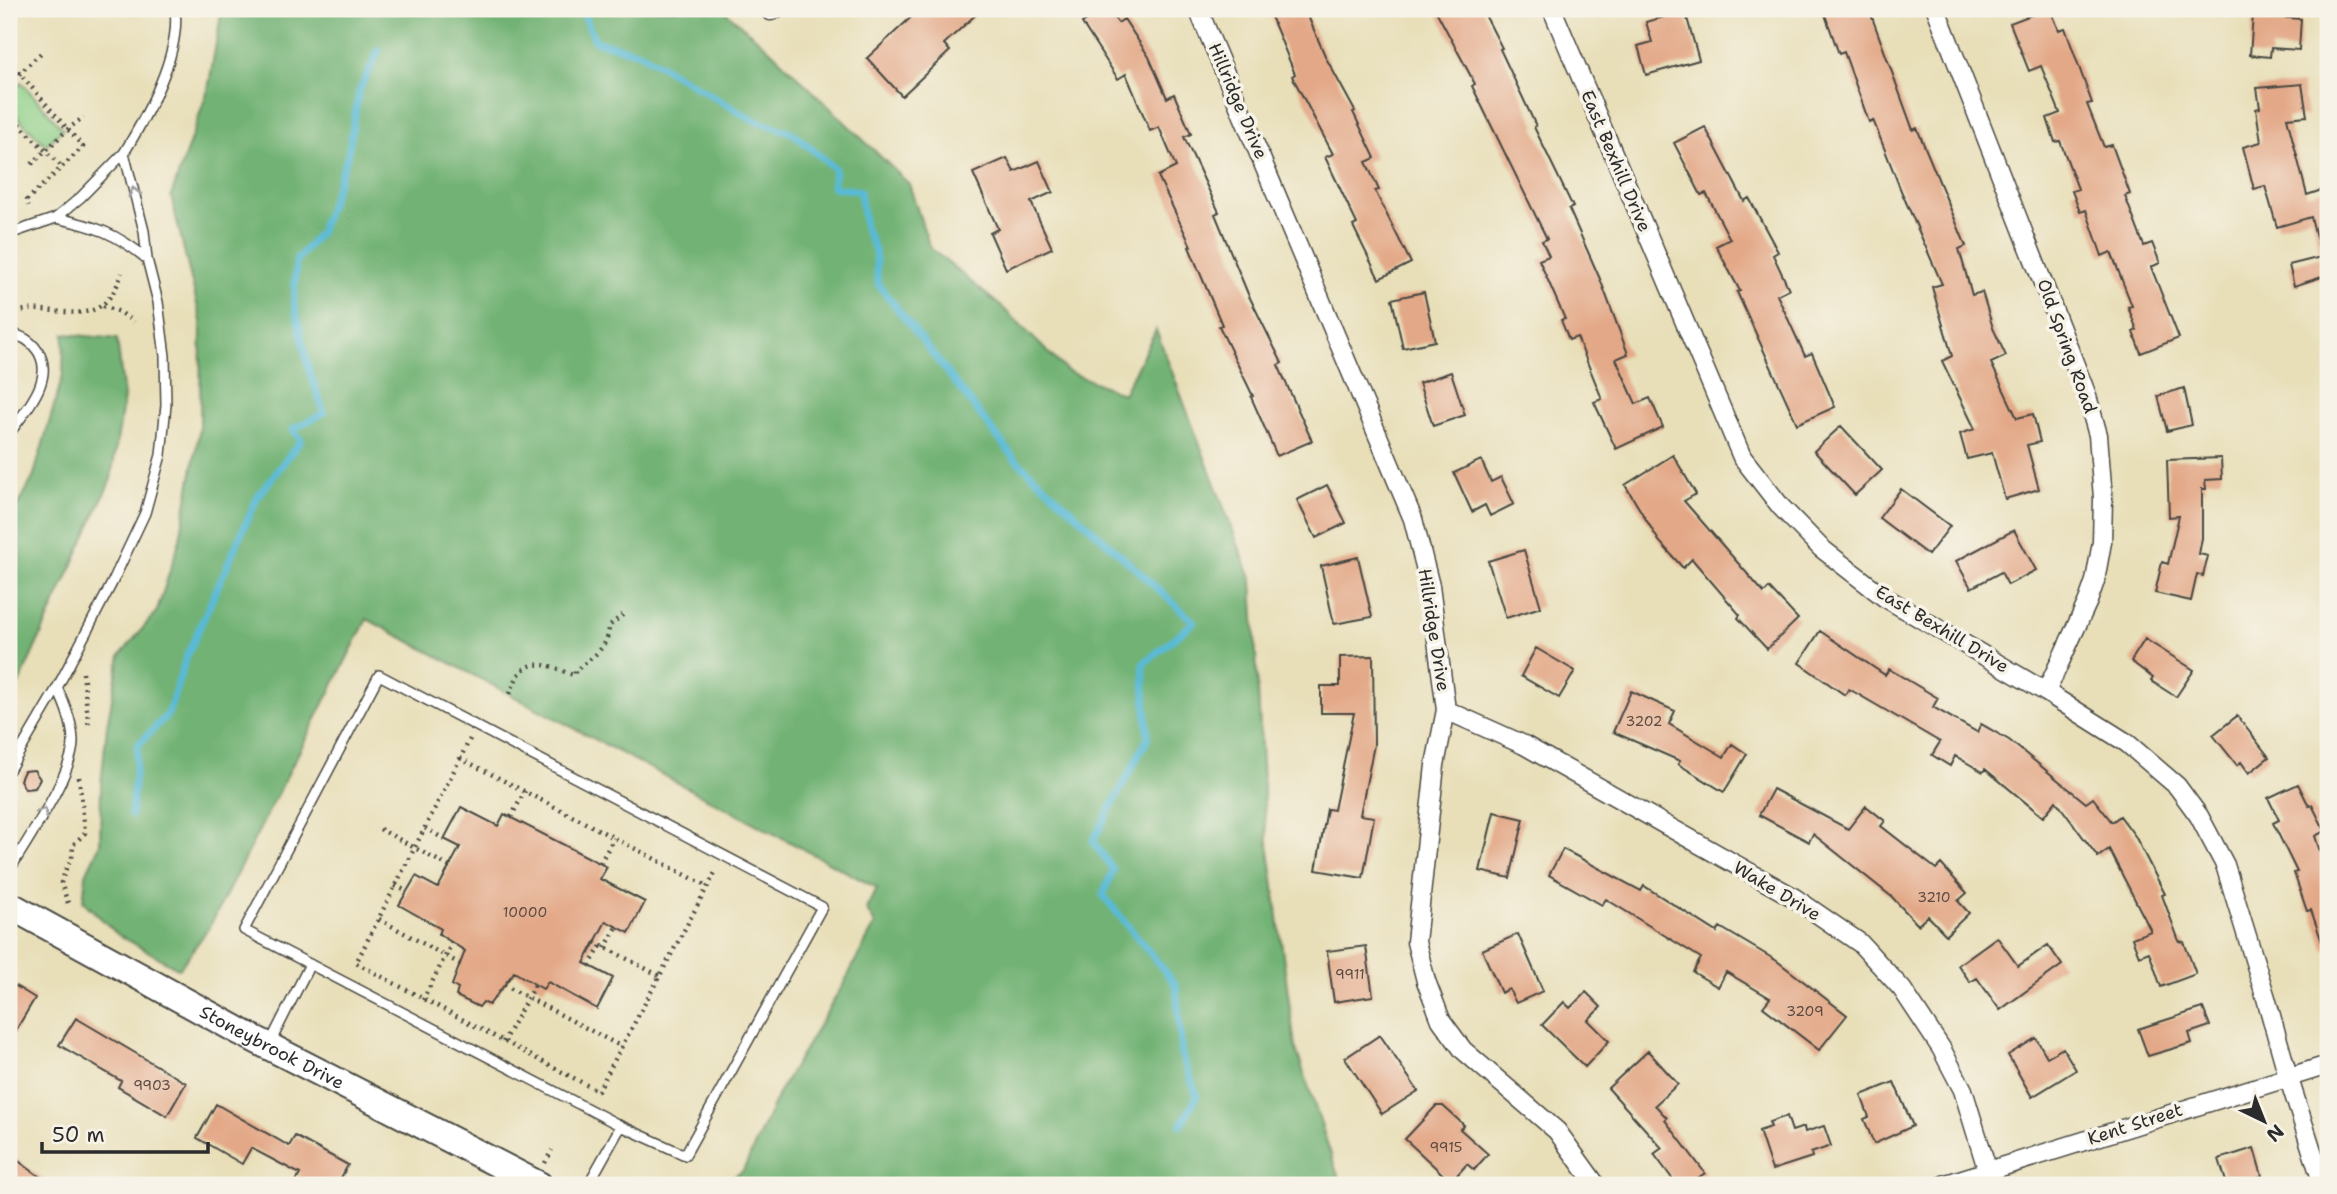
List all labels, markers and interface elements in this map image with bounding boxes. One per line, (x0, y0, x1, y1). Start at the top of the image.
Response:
street label: Hillridge Drive (1203, 39, 1273, 163)
street label: East Bexhill Drive (1575, 86, 1657, 236)
one-way arrow (128, 187, 142, 199)
street label: Old Spring Road (2032, 275, 2102, 417)
street label: Hillridge Drive (1412, 567, 1456, 693)
street label: East Bexhill Drive (1871, 580, 2013, 678)
house number: 3202 (1626, 712, 1662, 730)
one-way arrow (35, 807, 48, 819)
street label: Wake Drive (1729, 855, 1825, 927)
house number: 3210 (1917, 888, 1951, 906)
house number: 10000 (503, 903, 547, 921)
house number: 9911 (1335, 965, 1365, 983)
street label: Stoneybrook Drive (195, 1000, 348, 1095)
house number: 3209 (1786, 1002, 1824, 1020)
house number: 9903 (133, 1076, 171, 1094)
north arrow (2228, 1086, 2298, 1156)
street label: Kent Street (2084, 1097, 2186, 1151)
scale bar (42, 1110, 208, 1154)
text: N (2261, 1119, 2289, 1147)
text: 50 m (52, 1121, 105, 1149)
house number: 9915 (1430, 1138, 1462, 1156)

